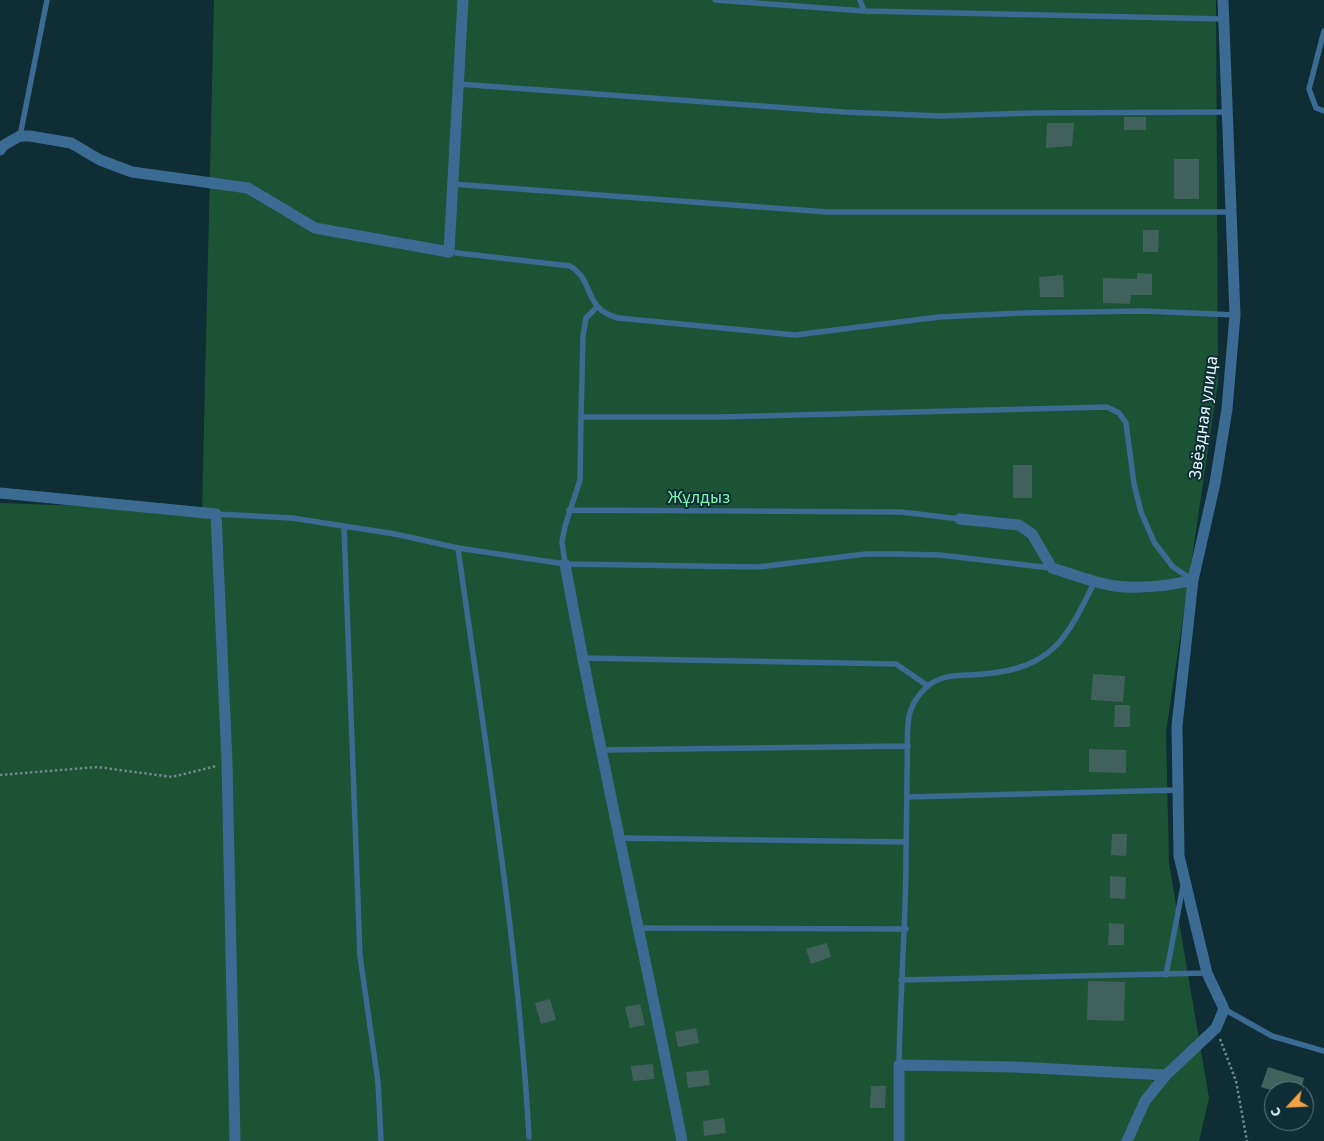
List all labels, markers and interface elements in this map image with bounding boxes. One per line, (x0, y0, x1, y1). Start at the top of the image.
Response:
street label: Звёздная улица (1186, 355, 1224, 481)
park label: Жұлдыз (668, 488, 730, 510)
north arrow (1264, 1081, 1314, 1131)
text: С (1266, 1104, 1287, 1120)

